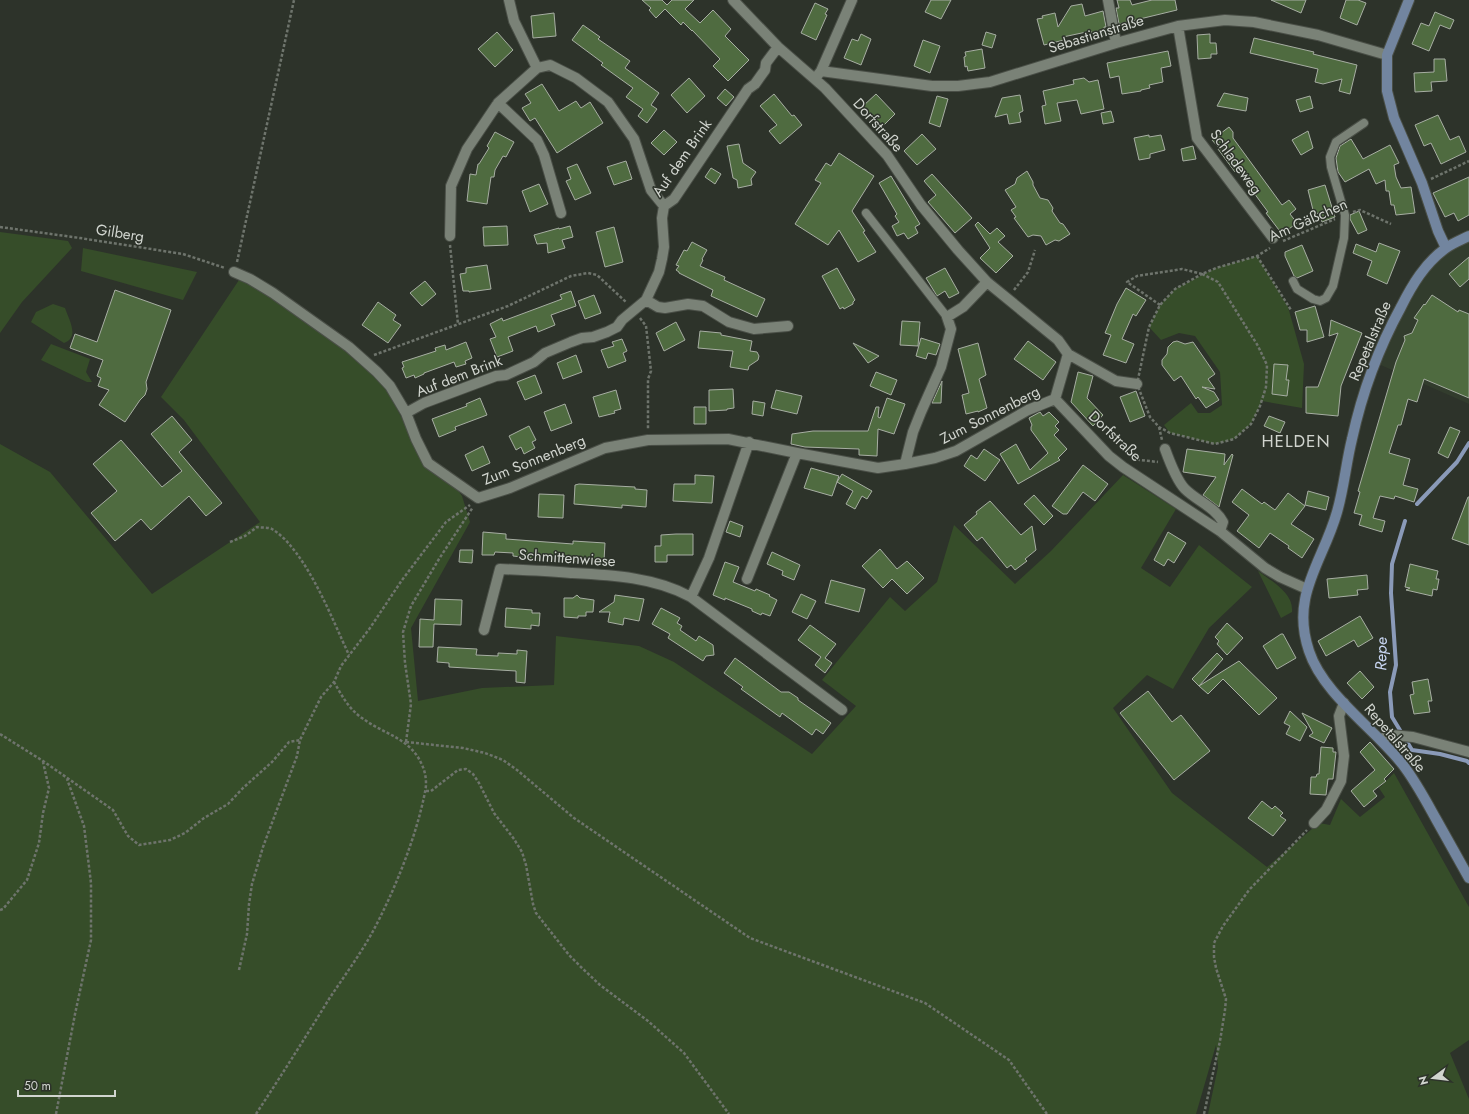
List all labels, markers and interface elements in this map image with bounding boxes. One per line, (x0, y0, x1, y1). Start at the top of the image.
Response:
street label: Sebastianstraße (1046, 9, 1147, 59)
street label: Dorfstraße (848, 93, 908, 157)
street label: Auf dem Brink (647, 114, 717, 201)
street label: Schladeweg (1205, 125, 1267, 199)
street label: Am Gäßchen (1265, 193, 1351, 247)
street label: Gilberg (94, 218, 146, 248)
street label: Repetalstraße (1343, 297, 1397, 384)
street label: Auf dem Brink (413, 349, 506, 403)
street label: Zum Sonnenberg (936, 380, 1044, 450)
street label: Dorfstraße (1083, 405, 1147, 467)
street label: Zum Sonnenberg (479, 429, 589, 491)
district label: HELDEN (1261, 429, 1331, 453)
street label: Schmittenwiese (518, 544, 617, 572)
water label: Repe (1369, 637, 1393, 671)
street label: Repetalstraße (1359, 699, 1431, 777)
north arrow (1413, 1058, 1453, 1098)
scale bar (18, 1072, 115, 1098)
text: N (1414, 1074, 1432, 1087)
text: 50 m (24, 1077, 51, 1095)

